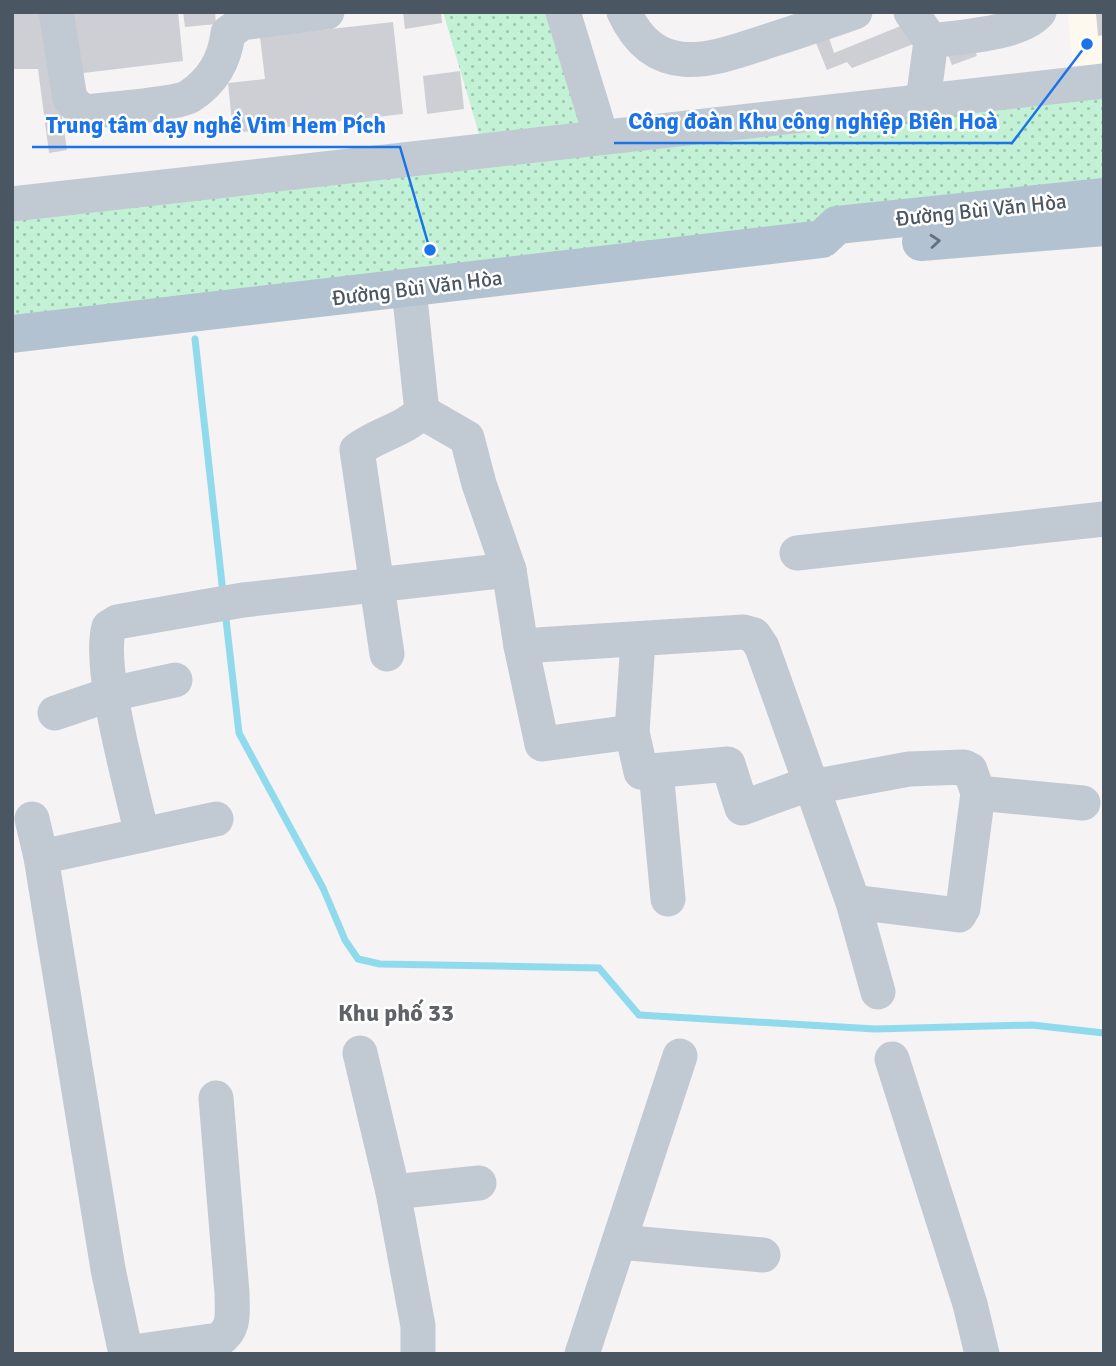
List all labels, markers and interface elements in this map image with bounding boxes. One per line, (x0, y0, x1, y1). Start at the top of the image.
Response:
callout: Công đoàn Khu công nghiệp Biên Hoà (614, 99, 1012, 143)
callout: Trung tâm dạy nghề Vim Hem Pích (32, 103, 400, 147)
text: Công đoàn Khu công nghiệp Biên Hoà (628, 107, 998, 136)
text: Trung tâm dạy nghề Vim Hem Pích (46, 111, 386, 140)
street label: Đường Bùi Văn Hòa (894, 188, 1068, 232)
one-way arrow (930, 234, 941, 249)
street label: Đường Bùi Văn Hòa (330, 265, 504, 311)
district label: Khu phố 33 (338, 998, 454, 1028)

